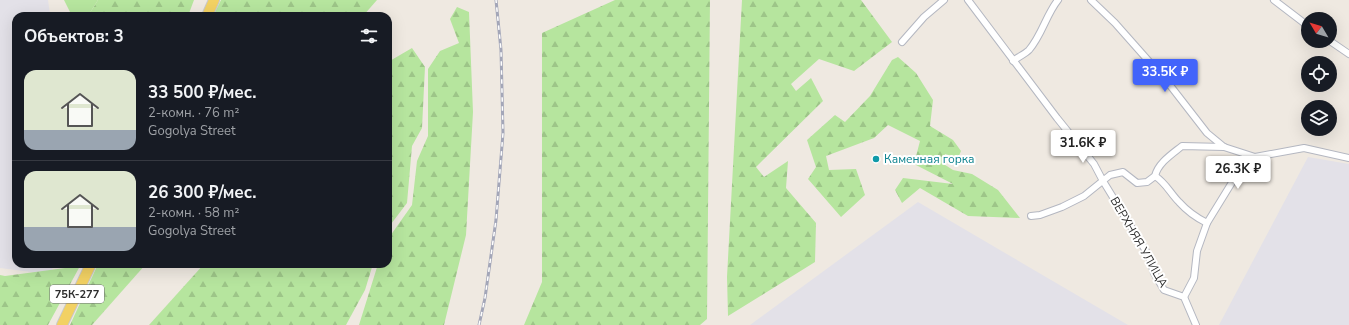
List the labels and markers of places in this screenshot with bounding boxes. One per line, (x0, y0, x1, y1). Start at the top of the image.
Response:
pin: 33.5K ₽ (1128, 59, 1202, 93)
pin: 31.6K ₽ (1046, 130, 1120, 164)
place label: Каменная горка (884, 151, 975, 167)
marker: Каменная горка (871, 154, 881, 164)
pin: 26.3K ₽ (1201, 156, 1275, 190)

